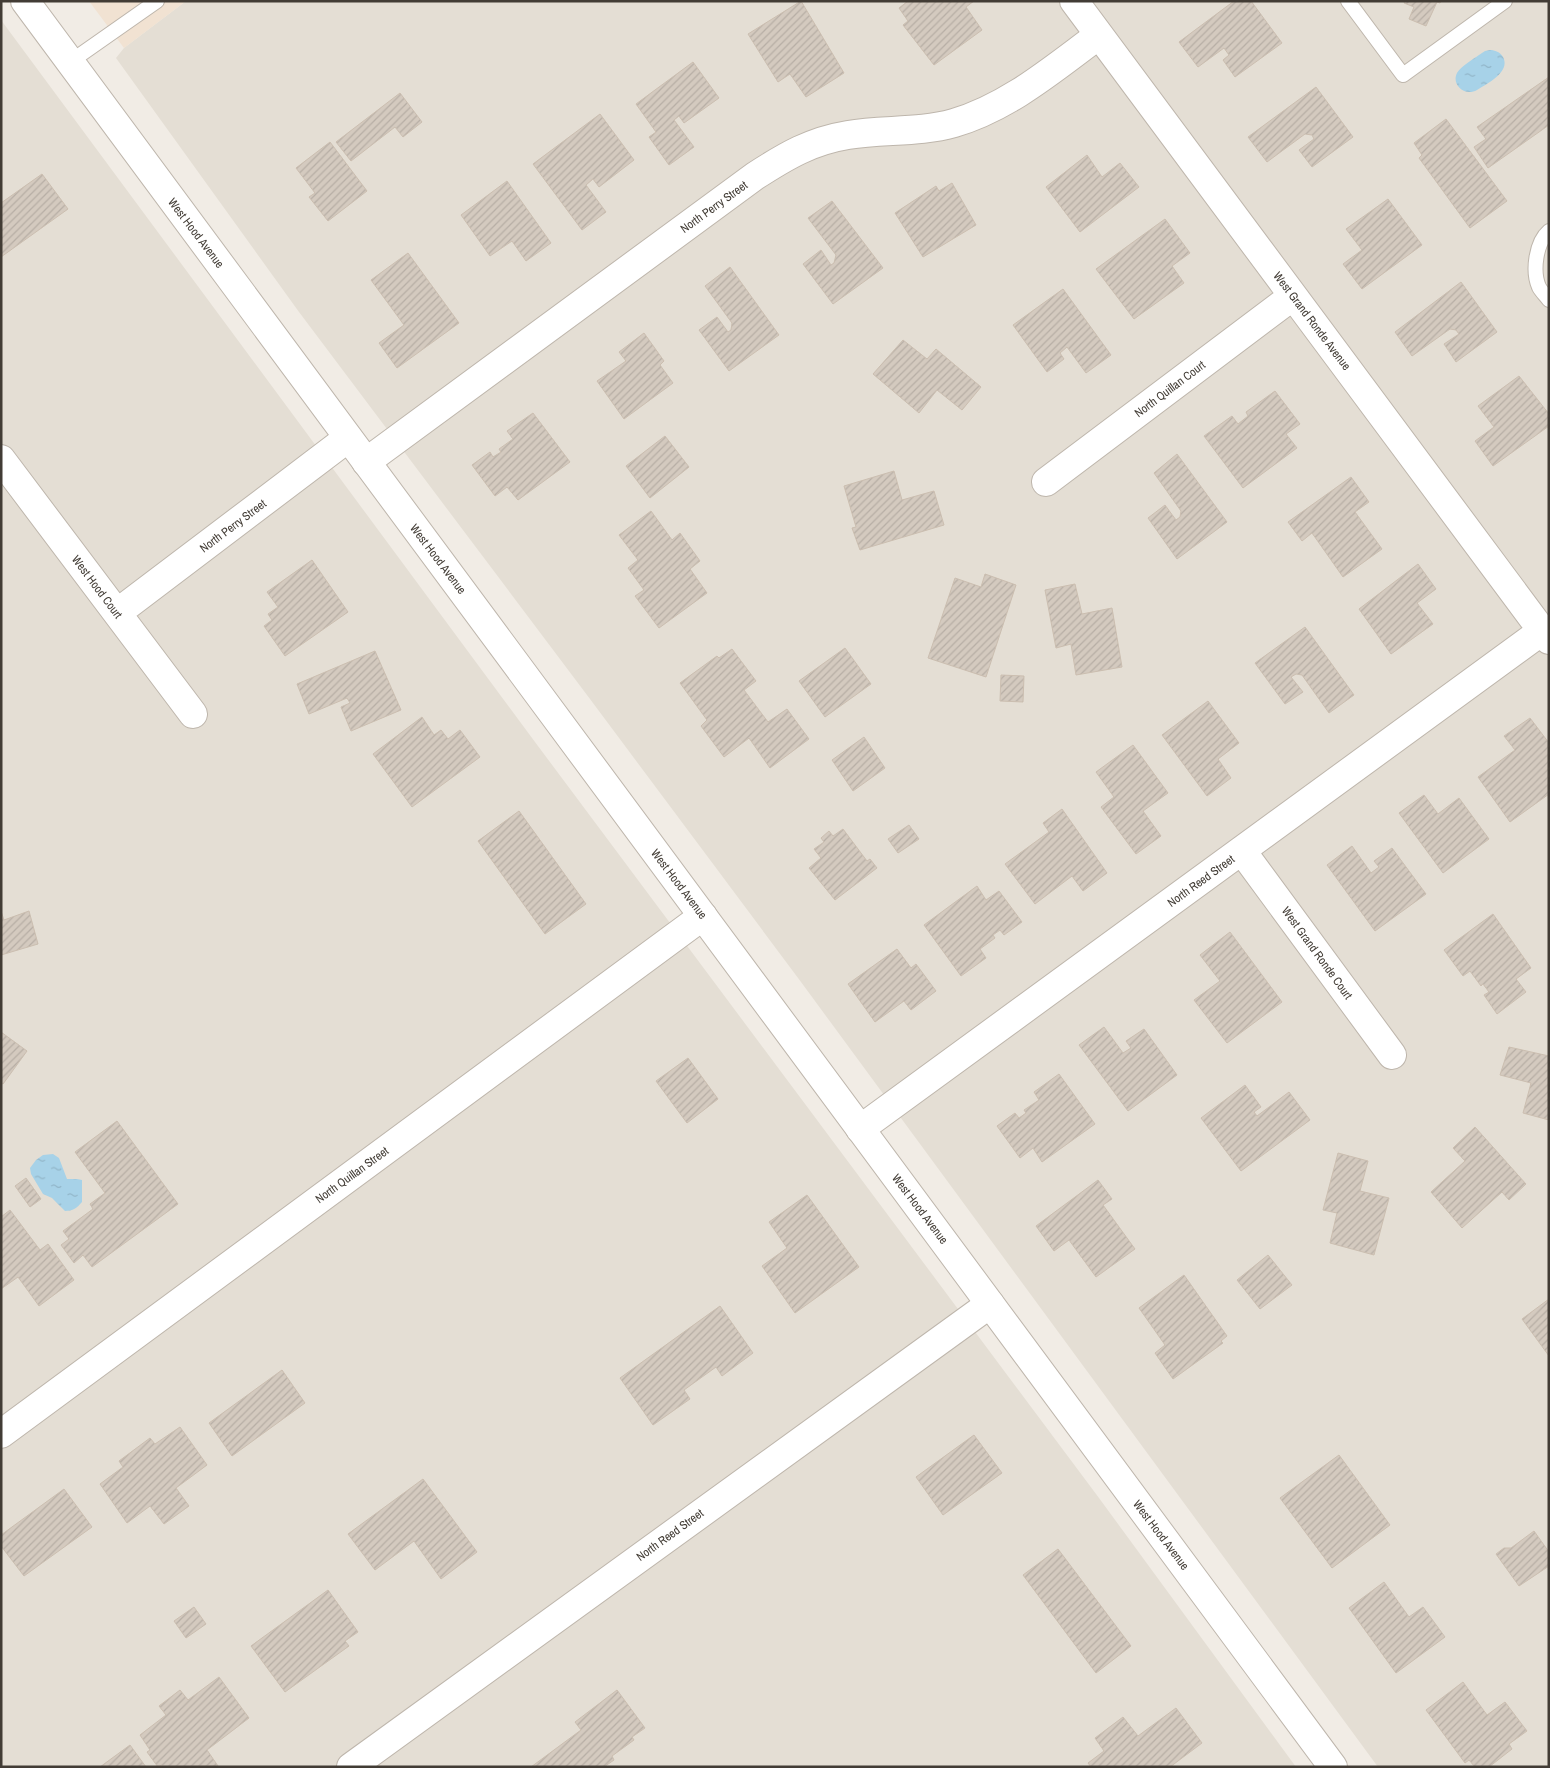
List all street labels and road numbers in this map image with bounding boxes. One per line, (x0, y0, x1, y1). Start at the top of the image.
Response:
street label: North Perry Street (677, 177, 751, 237)
street label: West Hood Avenue (164, 195, 228, 271)
street label: West Grand Ronde Avenue (1270, 268, 1354, 374)
street label: North Quillan Court (1131, 357, 1209, 421)
street label: North Perry Street (197, 496, 270, 556)
street label: West Hood Avenue (406, 521, 470, 597)
street label: West Hood Court (68, 552, 126, 622)
street label: West Hood Avenue (647, 846, 711, 922)
street label: North Reed Street (1164, 851, 1238, 911)
street label: West Grand Ronde Court (1278, 903, 1356, 1003)
street label: North Quillan Street (312, 1143, 392, 1207)
street label: West Hood Avenue (888, 1171, 952, 1247)
street label: West Hood Avenue (1129, 1497, 1193, 1573)
street label: North Reed Street (633, 1505, 707, 1565)

